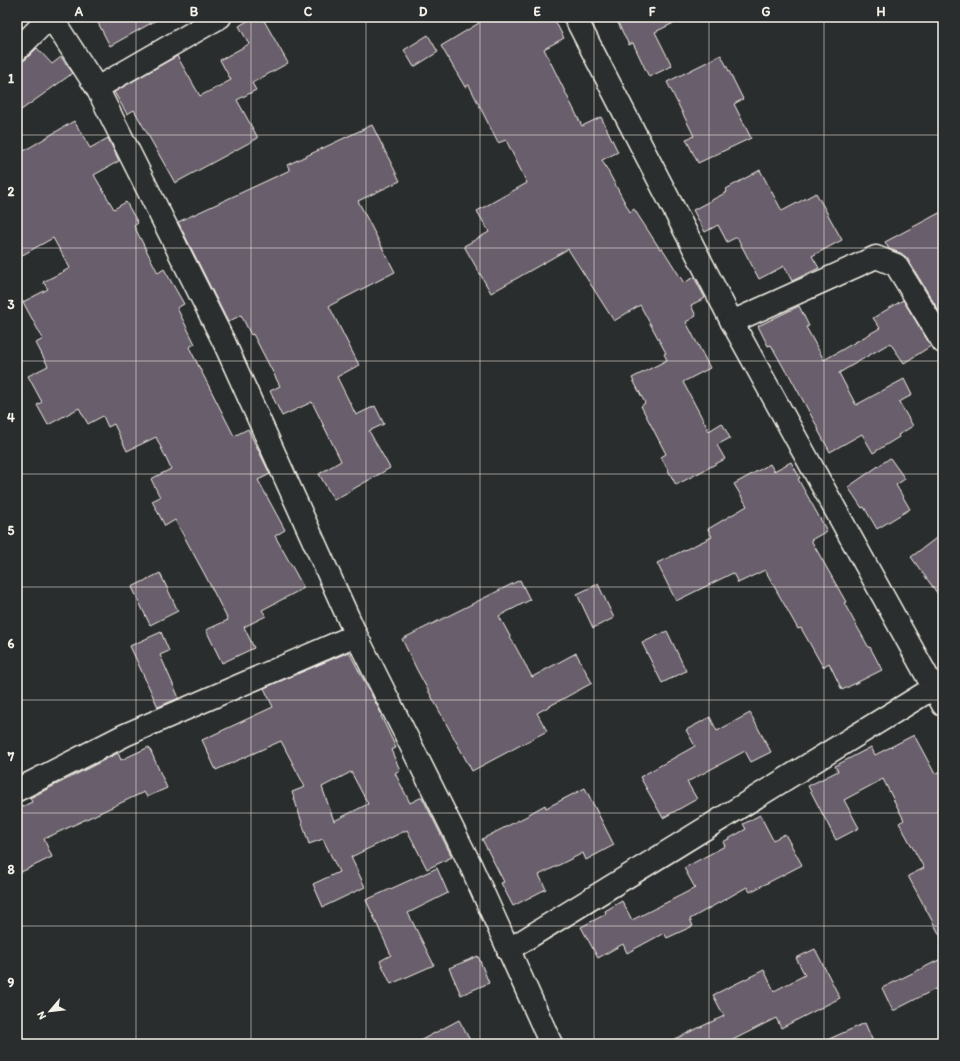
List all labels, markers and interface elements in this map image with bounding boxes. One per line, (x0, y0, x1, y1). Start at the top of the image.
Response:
text: A (74, 4, 84, 19)
text: B (190, 4, 199, 19)
text: C (304, 4, 313, 19)
text: D (419, 4, 428, 19)
text: E (533, 4, 541, 19)
text: F (649, 4, 656, 19)
text: G (762, 4, 771, 19)
text: H (877, 4, 886, 19)
text: 1 (8, 71, 14, 86)
text: 2 (8, 184, 15, 199)
text: 3 (7, 297, 15, 312)
text: 4 (7, 410, 15, 425)
text: 5 (8, 523, 15, 538)
text: 6 (8, 636, 15, 651)
text: 7 (7, 749, 15, 764)
text: 8 (7, 862, 15, 877)
text: 9 (8, 975, 15, 990)
north arrow (30, 991, 70, 1031)
text: N (34, 1009, 49, 1022)

